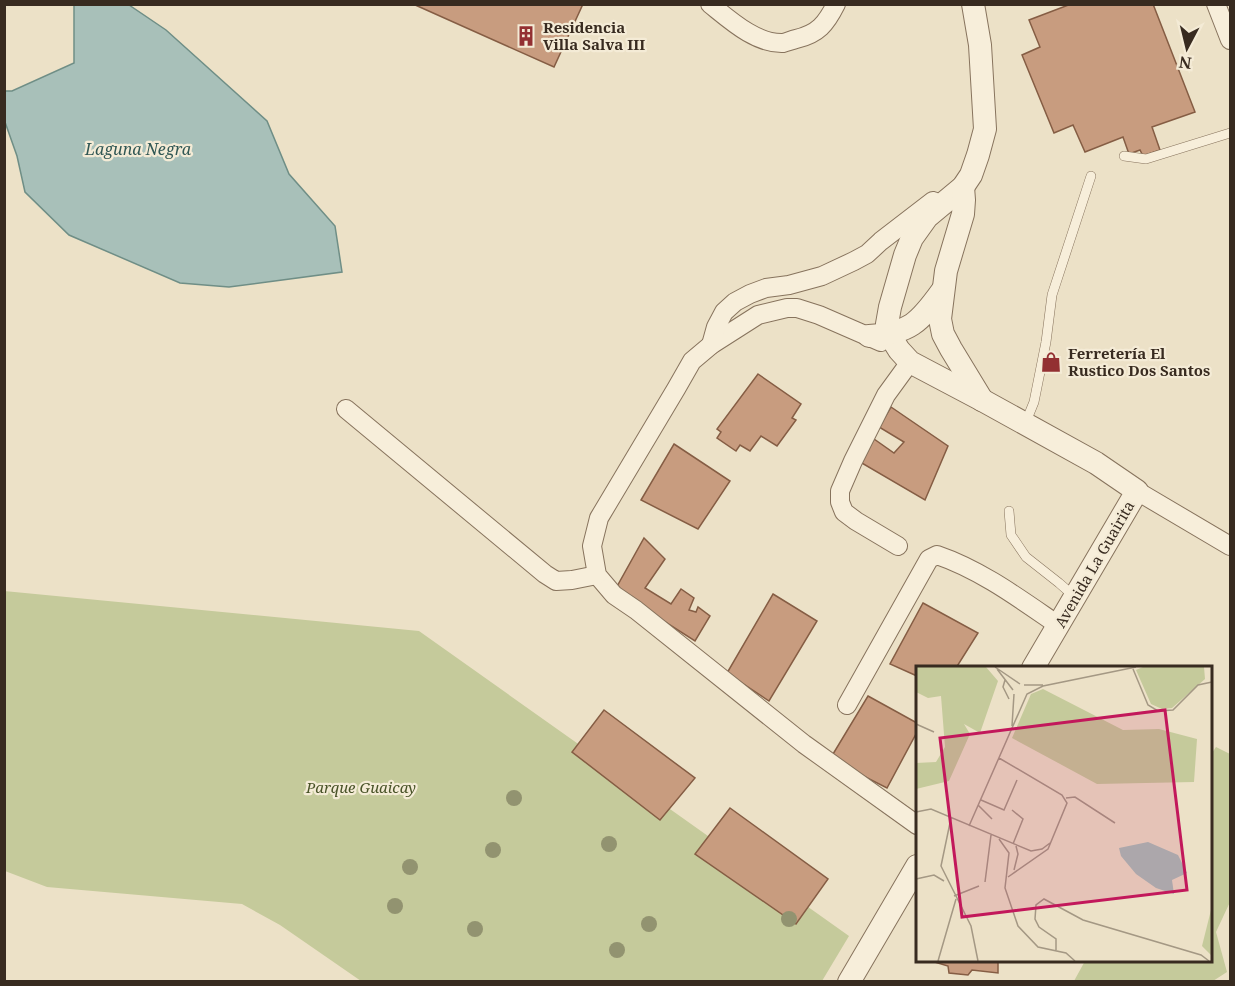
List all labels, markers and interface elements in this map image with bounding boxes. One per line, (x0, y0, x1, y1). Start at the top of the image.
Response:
place label: Residencia Villa Salva III (543, 17, 645, 54)
north arrow (1157, 18, 1217, 78)
building icon: Residencia Villa Salva III (514, 24, 538, 48)
text: N (1177, 51, 1193, 75)
water label: Laguna Negra (84, 138, 192, 160)
place label: Ferretería El Rustico Dos Santos (1068, 343, 1210, 380)
shop icon: Ferretería El Rustico Dos Santos (1039, 350, 1063, 374)
street label: Avenida La Guairita (1050, 497, 1138, 631)
inset map (916, 666, 1211, 962)
park label: Parque Guaicay (305, 777, 416, 797)

